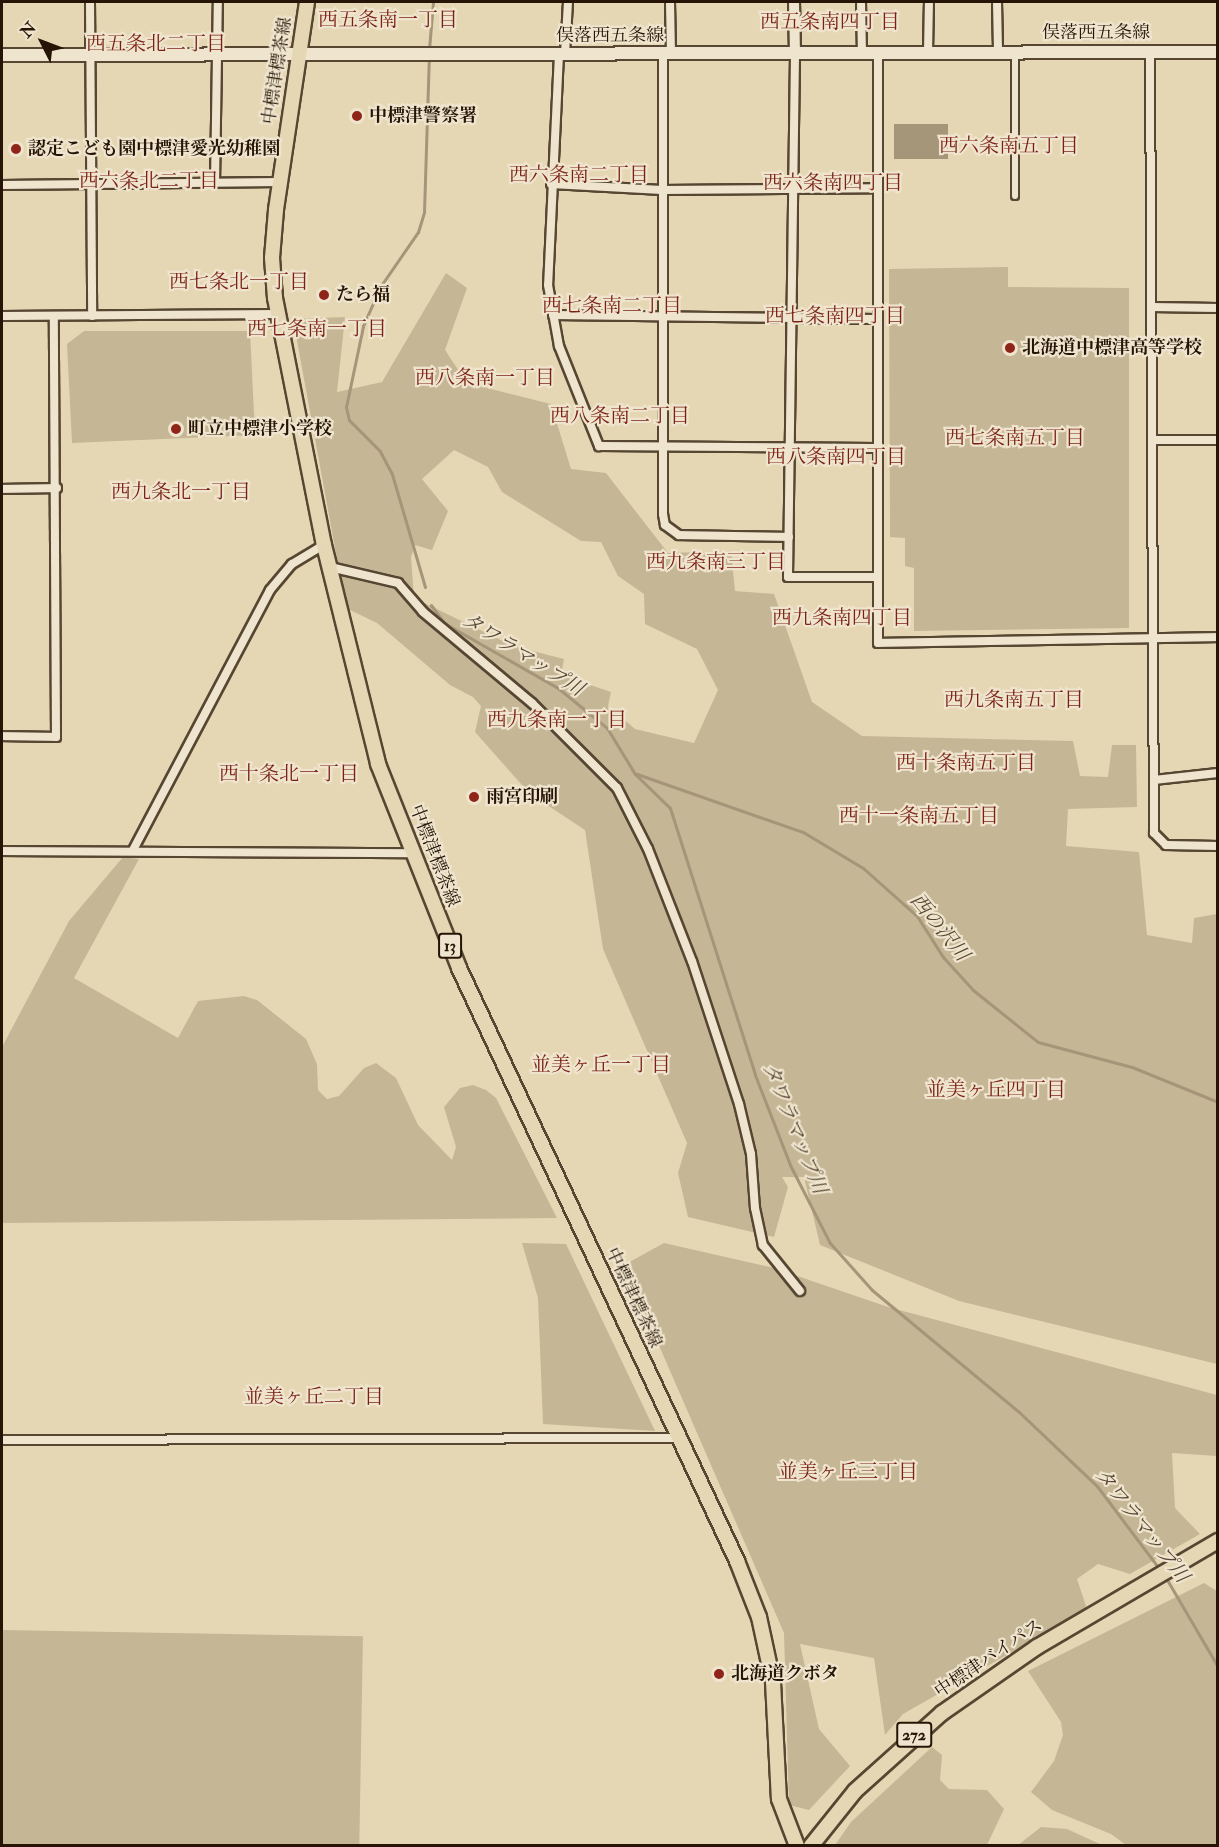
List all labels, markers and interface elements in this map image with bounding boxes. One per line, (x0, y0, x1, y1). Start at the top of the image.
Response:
district label: 西五条南一丁目 (318, 7, 458, 31)
district label: 西五条南四丁目 (760, 9, 900, 33)
north arrow (12, 12, 72, 72)
street label: 中標津標茶線 (259, 16, 297, 126)
text: N (16, 18, 41, 42)
street label: 俣落西五条線 (1042, 22, 1150, 44)
street label: 俣落西五条線 (556, 25, 664, 47)
district label: 西五条北二丁目 (86, 31, 226, 55)
place label: 中標津警察署 (369, 105, 477, 127)
marker: 中標津警察署 (350, 109, 364, 123)
district label: 西六条南五丁目 (939, 133, 1079, 157)
place label: 認定こども園中標津愛光幼稚園 (28, 138, 280, 160)
marker: 認定こども園中標津愛光幼稚園 (9, 142, 23, 156)
district label: 西六条南二丁目 (509, 162, 649, 186)
district label: 西六条北二丁目 (79, 168, 219, 192)
district label: 西六条南四丁目 (763, 170, 903, 194)
district label: 西七条北一丁目 (169, 269, 309, 293)
place label: たら福 (336, 284, 390, 306)
marker: たら福 (317, 288, 331, 302)
district label: 西七条南二丁目 (542, 293, 682, 317)
district label: 西七条南四丁目 (765, 303, 905, 327)
district label: 西七条南一丁目 (247, 316, 387, 340)
place label: 北海道中標津高等学校 (1022, 337, 1202, 359)
marker: 北海道中標津高等学校 (1003, 341, 1017, 355)
district label: 西八条南一丁目 (415, 365, 555, 389)
district label: 西八条南二丁目 (550, 403, 690, 427)
place label: 町立中標津小学校 (188, 418, 332, 440)
marker: 町立中標津小学校 (169, 422, 183, 436)
district label: 西七条南五丁目 (945, 425, 1085, 449)
district label: 西八条南四丁目 (766, 444, 906, 468)
district label: 西九条北一丁目 (111, 479, 251, 503)
district label: 西九条南三丁目 (646, 549, 786, 573)
district label: 西九条南四丁目 (772, 605, 912, 629)
water label: タワラマップ川 (457, 607, 589, 701)
district label: 西九条南五丁目 (944, 687, 1084, 711)
district label: 西九条南一丁目 (487, 707, 627, 731)
district label: 西十条南五丁目 (896, 750, 1036, 774)
district label: 西十条北一丁目 (219, 761, 359, 785)
place label: 雨宮印刷 (486, 786, 558, 808)
marker: 雨宮印刷 (467, 790, 481, 804)
street label: 中標津標茶線 (405, 802, 463, 910)
district label: 西十一条南五丁目 (839, 803, 999, 827)
water label: 西の沢川 (906, 888, 974, 966)
road number: 13 (438, 933, 462, 959)
district label: 並美ヶ丘一丁目 (531, 1052, 671, 1076)
water label: タワラマップ川 (758, 1059, 832, 1197)
district label: 並美ヶ丘四丁目 (926, 1077, 1066, 1101)
street label: 中標津標茶線 (600, 1244, 666, 1352)
district label: 並美ヶ丘二丁目 (244, 1384, 384, 1408)
district label: 並美ヶ丘三丁目 (778, 1459, 918, 1483)
water label: タワラマップ川 (1089, 1462, 1195, 1588)
street label: 中標津バイパス (931, 1615, 1047, 1703)
place label: 北海道クボタ (731, 1663, 839, 1685)
marker: 北海道クボタ (712, 1667, 726, 1681)
road number: 272 (896, 1722, 932, 1748)

